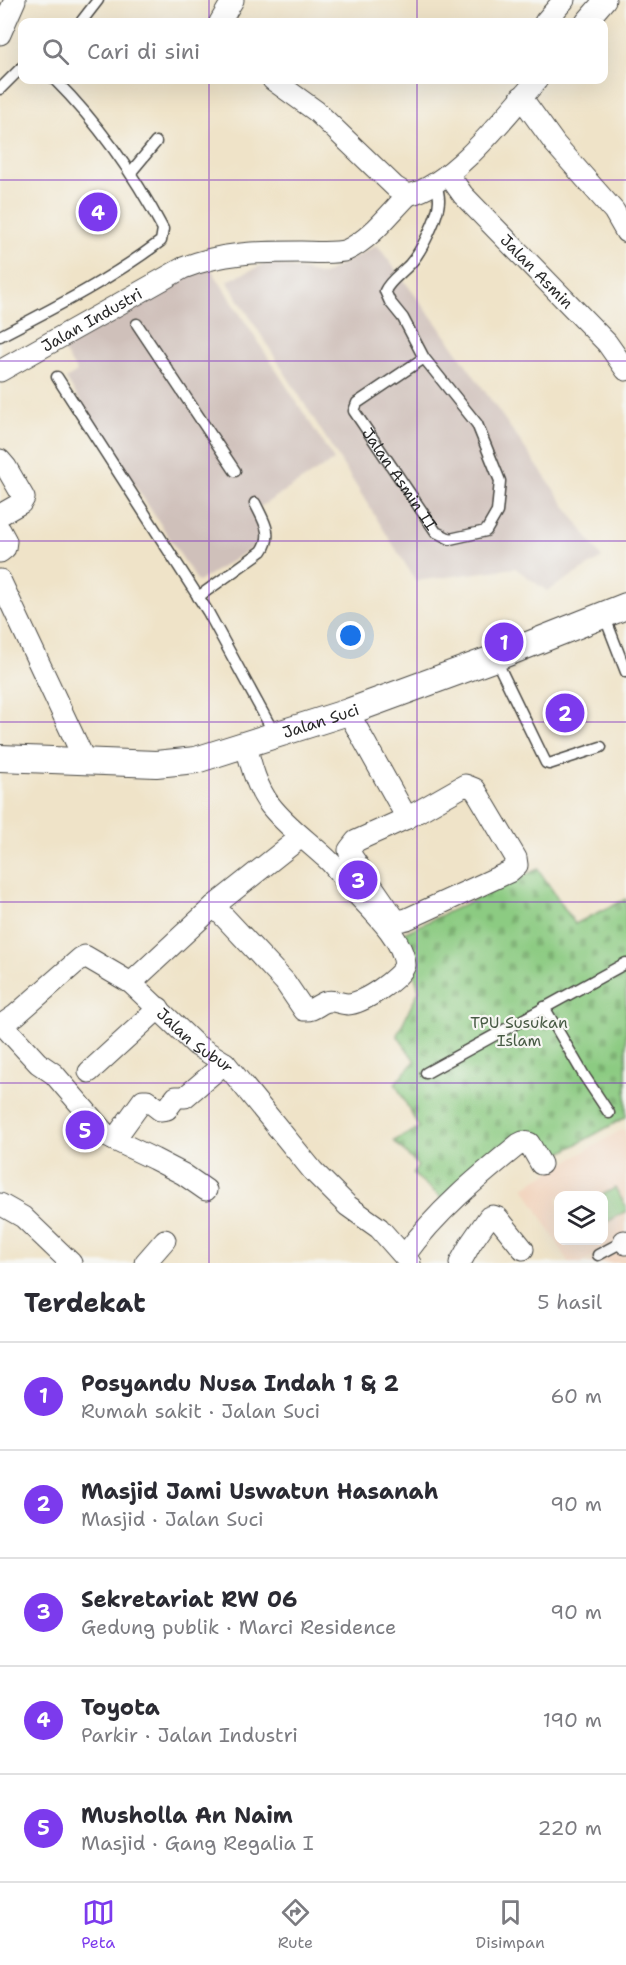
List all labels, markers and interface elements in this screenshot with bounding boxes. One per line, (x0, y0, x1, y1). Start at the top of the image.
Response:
search box (18, 18, 608, 84)
icon: search (39, 35, 72, 68)
text: Cari di sini (87, 37, 200, 66)
pin: 4 (78, 190, 118, 234)
street label: Jalan Asmin (496, 230, 578, 313)
street label: Jalan Industri (38, 283, 146, 357)
street label: Jalan Asmin II (357, 424, 442, 535)
pin: 1 (484, 620, 524, 664)
your location (336, 621, 365, 650)
pin: 2 (546, 690, 584, 736)
street label: Jalan Suci (280, 699, 362, 743)
pin: 3 (338, 858, 378, 902)
street label: Jalan Subur (152, 1003, 238, 1077)
park label: TPU Susukan Islam (470, 1012, 568, 1051)
pin: 5 (66, 1108, 104, 1152)
map controls (554, 1191, 608, 1245)
button: layers (554, 1191, 608, 1245)
text: Terdekat (24, 1285, 146, 1320)
text: 5 hasil (537, 1289, 602, 1315)
text: Posyandu Nusa Indah 1 & 2 (81, 1369, 399, 1398)
text: 1 (39, 1383, 48, 1409)
text: 60 m (550, 1383, 602, 1409)
text: Rumah sakit · Jalan Suci (81, 1398, 320, 1424)
text: Masjid Jami Uswatun Hasanah (81, 1477, 438, 1506)
text: 2 (37, 1491, 51, 1517)
text: 90 m (550, 1491, 602, 1517)
text: Masjid · Jalan Suci (81, 1506, 264, 1532)
text: Sekretariat RW 06 (81, 1585, 297, 1614)
text: 3 (37, 1599, 51, 1625)
text: 90 m (550, 1599, 602, 1625)
text: Gedung publik · Marci Residence (81, 1614, 396, 1640)
text: Toyota (81, 1693, 160, 1722)
text: 4 (37, 1707, 51, 1733)
text: 190 m (543, 1707, 602, 1733)
text: Parkir · Jalan Industri (81, 1722, 298, 1748)
text: Musholla An Naim (81, 1801, 293, 1830)
text: 5 (37, 1815, 50, 1841)
text: 220 m (538, 1815, 602, 1841)
text: Masjid · Gang Regalia I (81, 1830, 314, 1856)
tab: Peta (81, 1896, 115, 1953)
tab: Rute (278, 1896, 313, 1953)
tab: Disimpan (476, 1896, 545, 1953)

